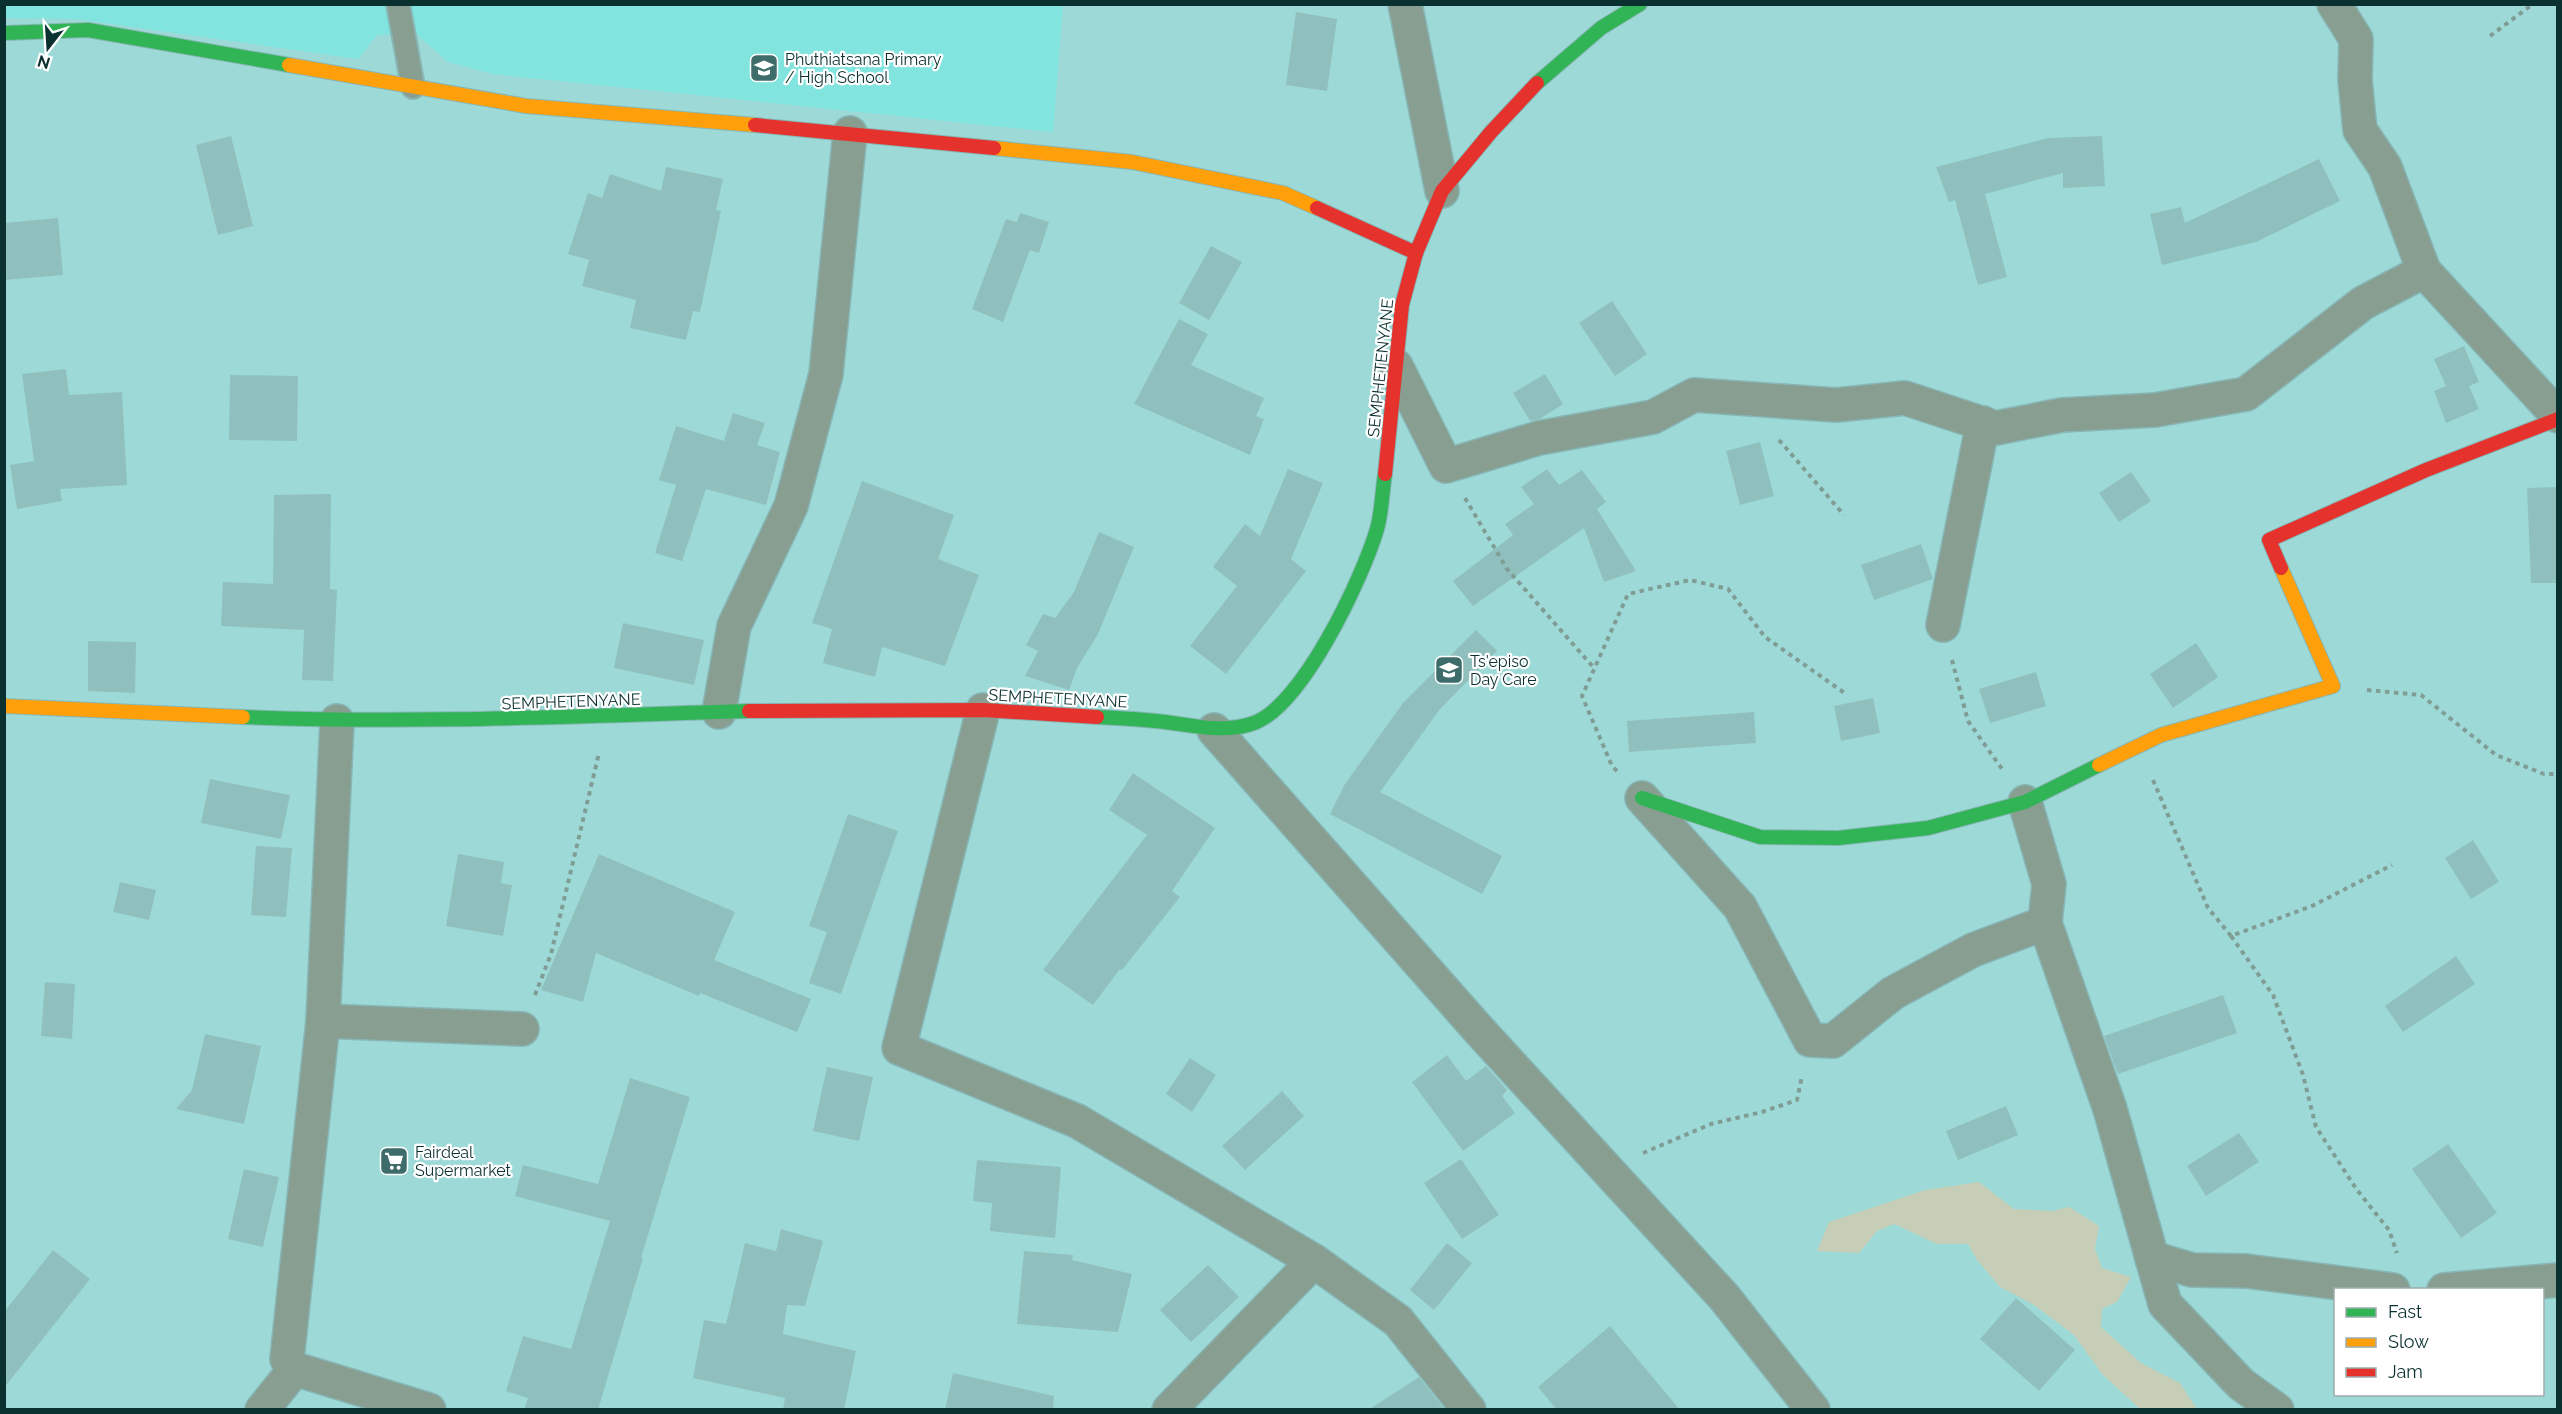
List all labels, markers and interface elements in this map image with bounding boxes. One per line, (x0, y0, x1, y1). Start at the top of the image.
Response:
north arrow (18, 18, 78, 78)
place label: Phuthiatsana Primary / High School (785, 50, 942, 87)
text: N (35, 51, 52, 73)
school or university icon: Phuthiatsana Primary / High School (748, 52, 780, 84)
street label: SEMPHETENYANE (1364, 298, 1397, 438)
place label: Ts'episo Day Care (1470, 652, 1537, 689)
school or university icon: Ts'episo Day Care (1433, 654, 1465, 686)
street label: SEMPHETENYANE (988, 685, 1128, 712)
street label: SEMPHETENYANE (501, 690, 641, 713)
place label: Fairdeal Supermarket (415, 1143, 512, 1180)
supermarket icon: Fairdeal Supermarket (378, 1145, 410, 1177)
legend (2334, 1288, 2544, 1396)
text: Fast (2388, 1301, 2422, 1322)
text: Slow (2388, 1331, 2429, 1352)
text: Jam (2388, 1361, 2423, 1382)

